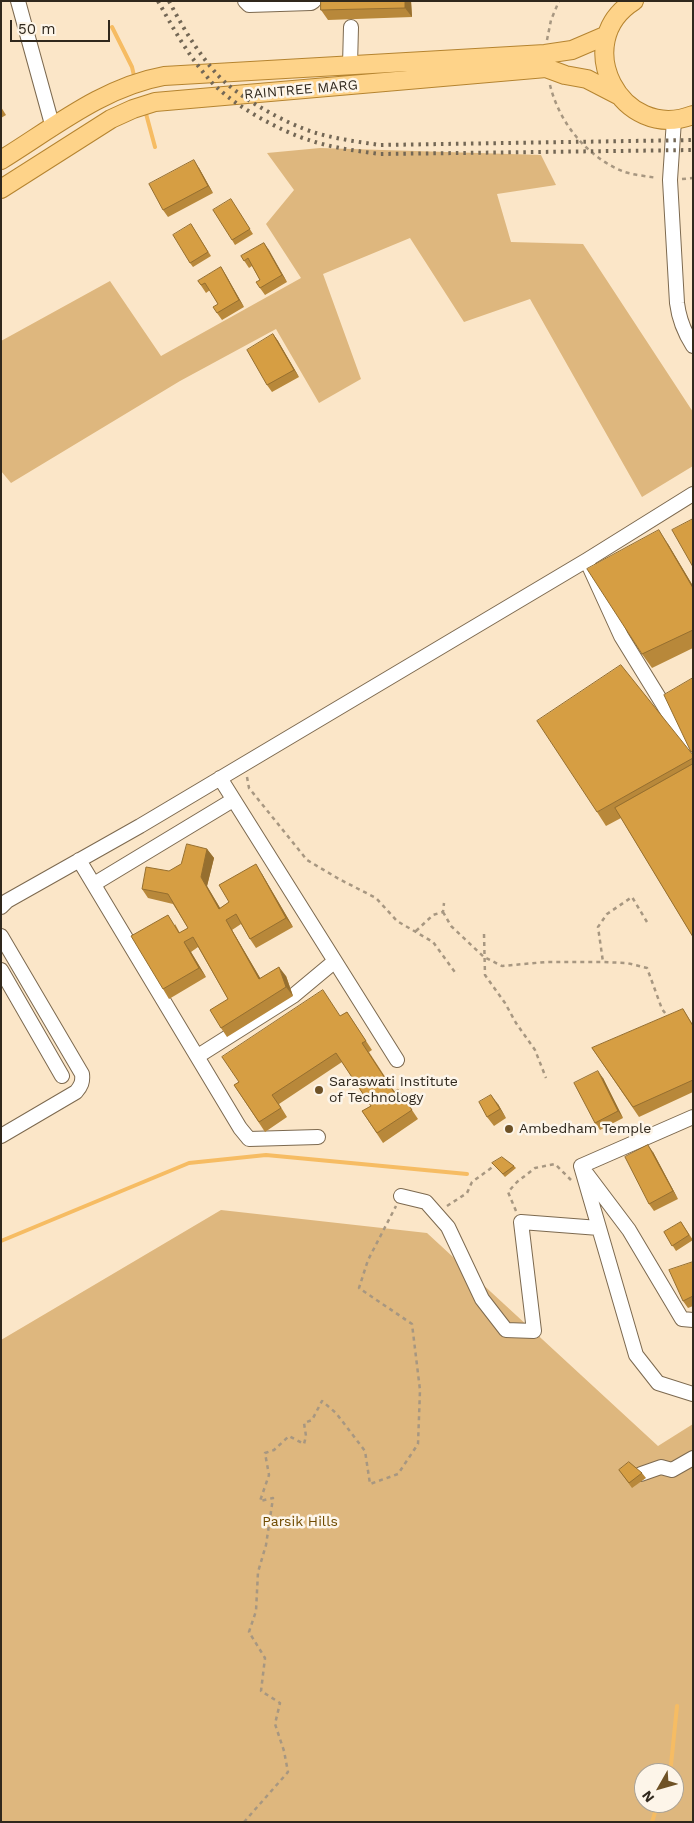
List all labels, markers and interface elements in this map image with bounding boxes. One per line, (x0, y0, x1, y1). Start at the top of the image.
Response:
scale bar (12, 10, 112, 42)
text: 50 m (18, 20, 55, 38)
street label: RAINTREE MARG (244, 77, 358, 103)
place label: Saraswati Institute of Technology (329, 1074, 458, 1106)
marker: Saraswati Institute of Technology (313, 1084, 325, 1096)
place label: Ambedham Temple (519, 1121, 651, 1137)
marker: Ambedham Temple (503, 1123, 515, 1135)
park label: Parsik Hills (262, 1514, 338, 1530)
north arrow (634, 1763, 684, 1813)
text: N (638, 1788, 657, 1806)

